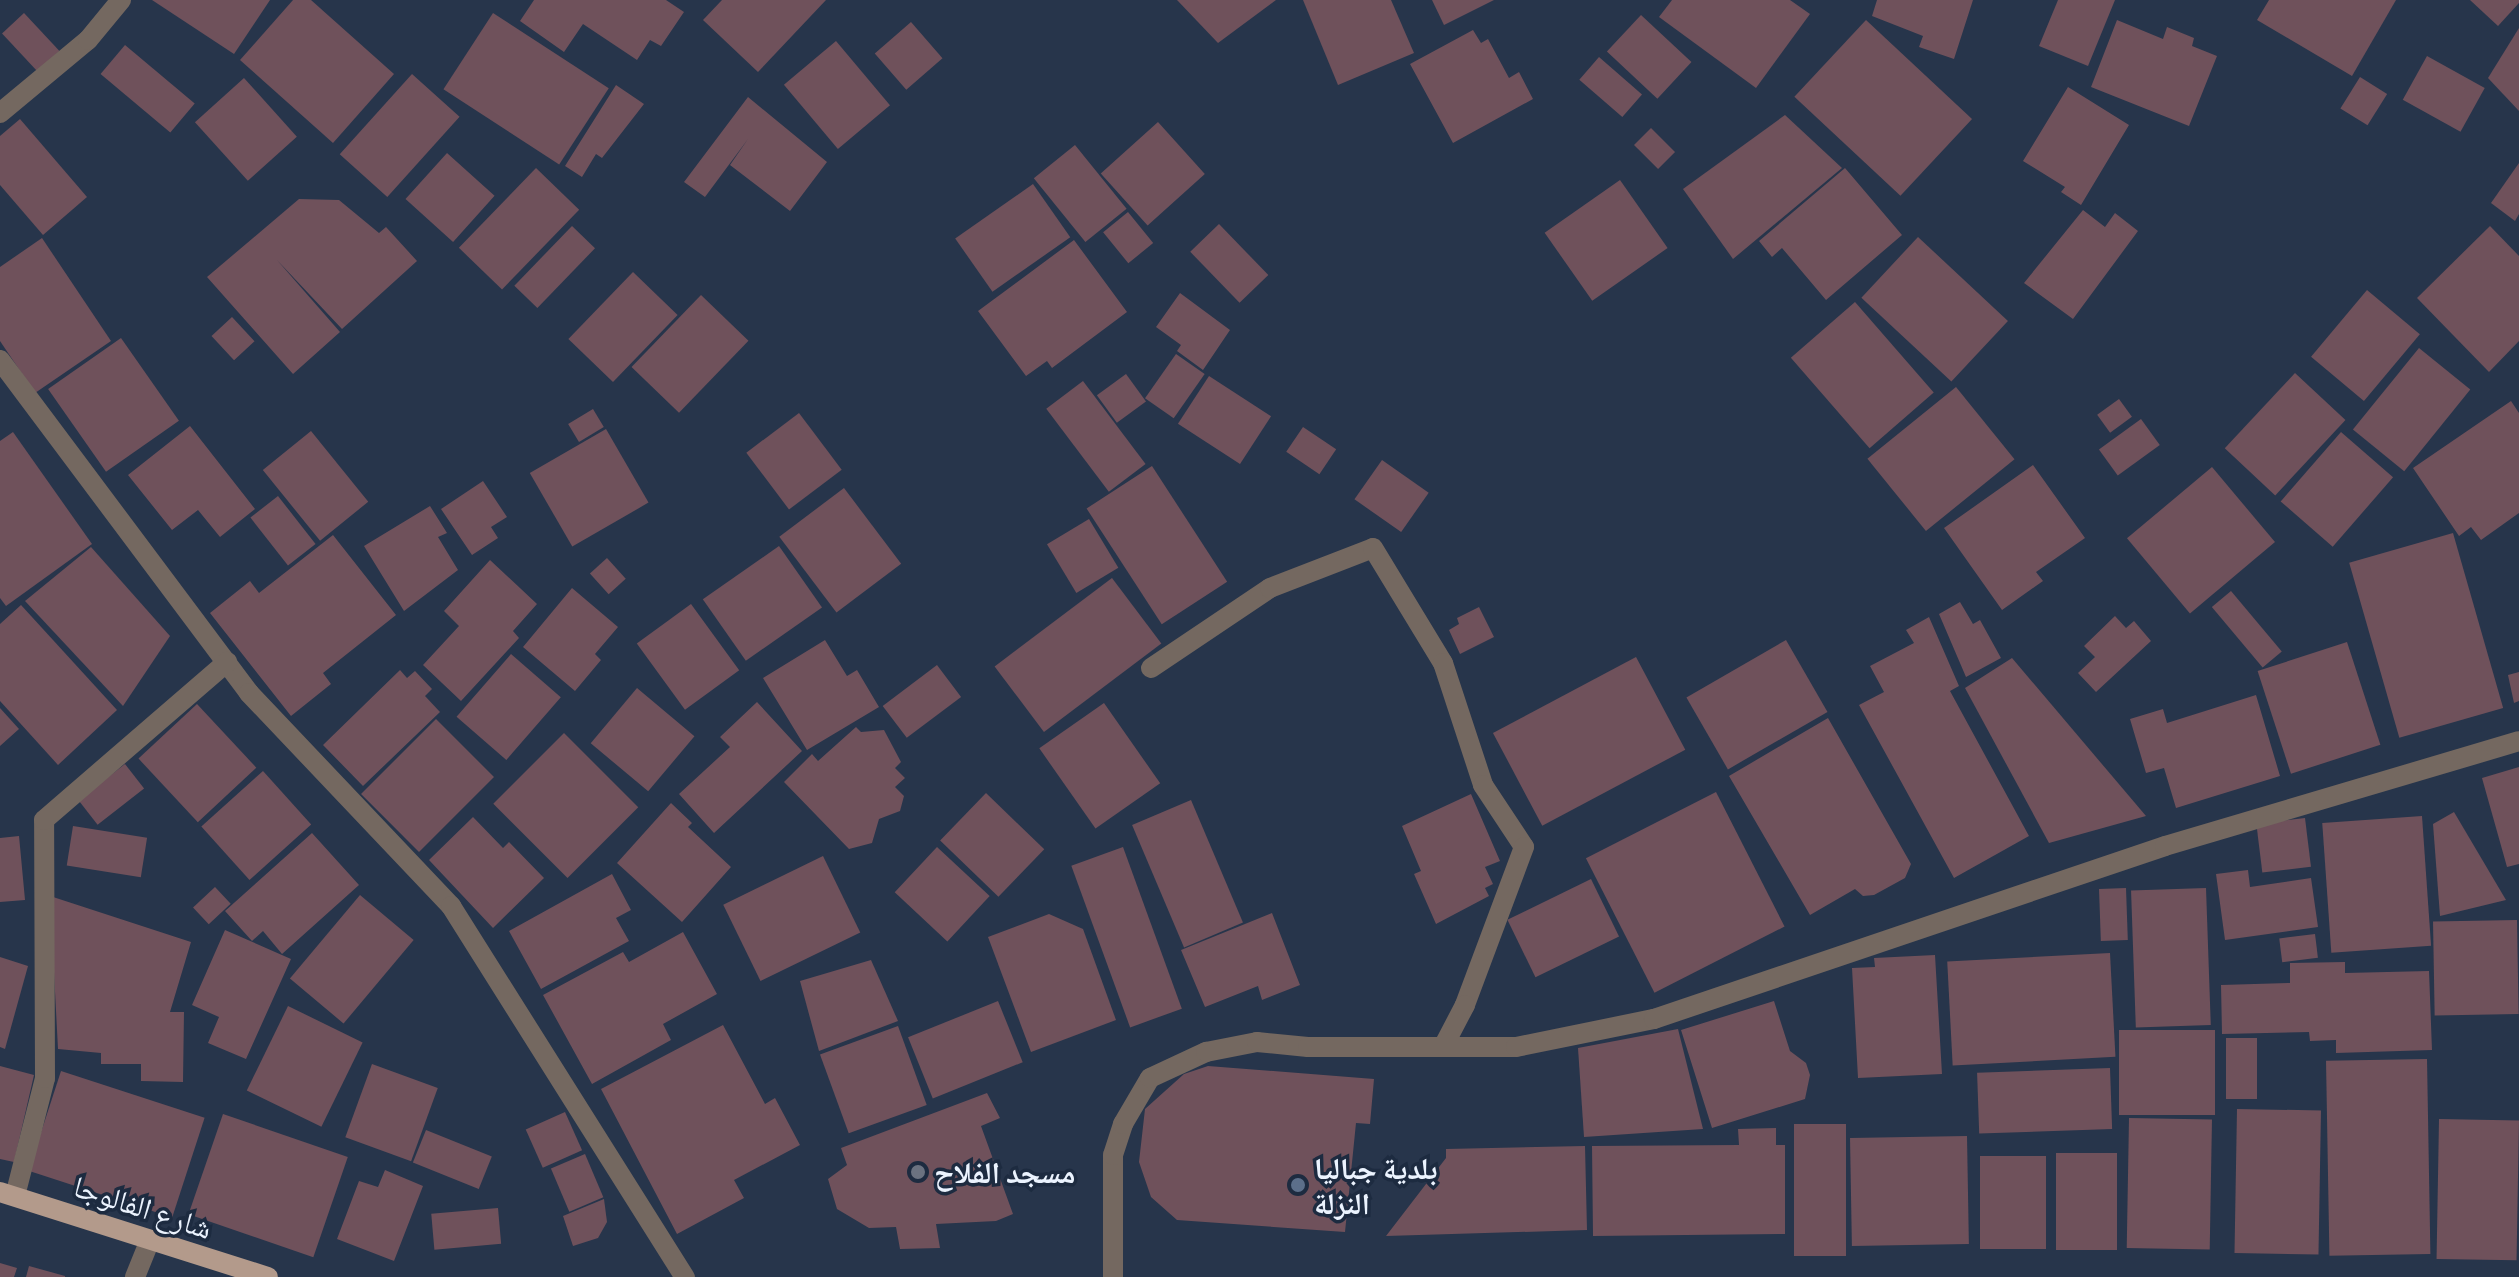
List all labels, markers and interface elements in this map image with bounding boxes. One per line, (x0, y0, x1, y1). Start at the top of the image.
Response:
place label: بلدية جباليا النزلة (1314, 1150, 1437, 1220)
place label: مسجد الفلاح (934, 1154, 1075, 1190)
marker: مسجد الفلاح (909, 1163, 927, 1181)
street label: شارع الفالوجا (69, 1168, 217, 1246)
marker: بلدية جباليا النزلة (1289, 1176, 1307, 1194)

